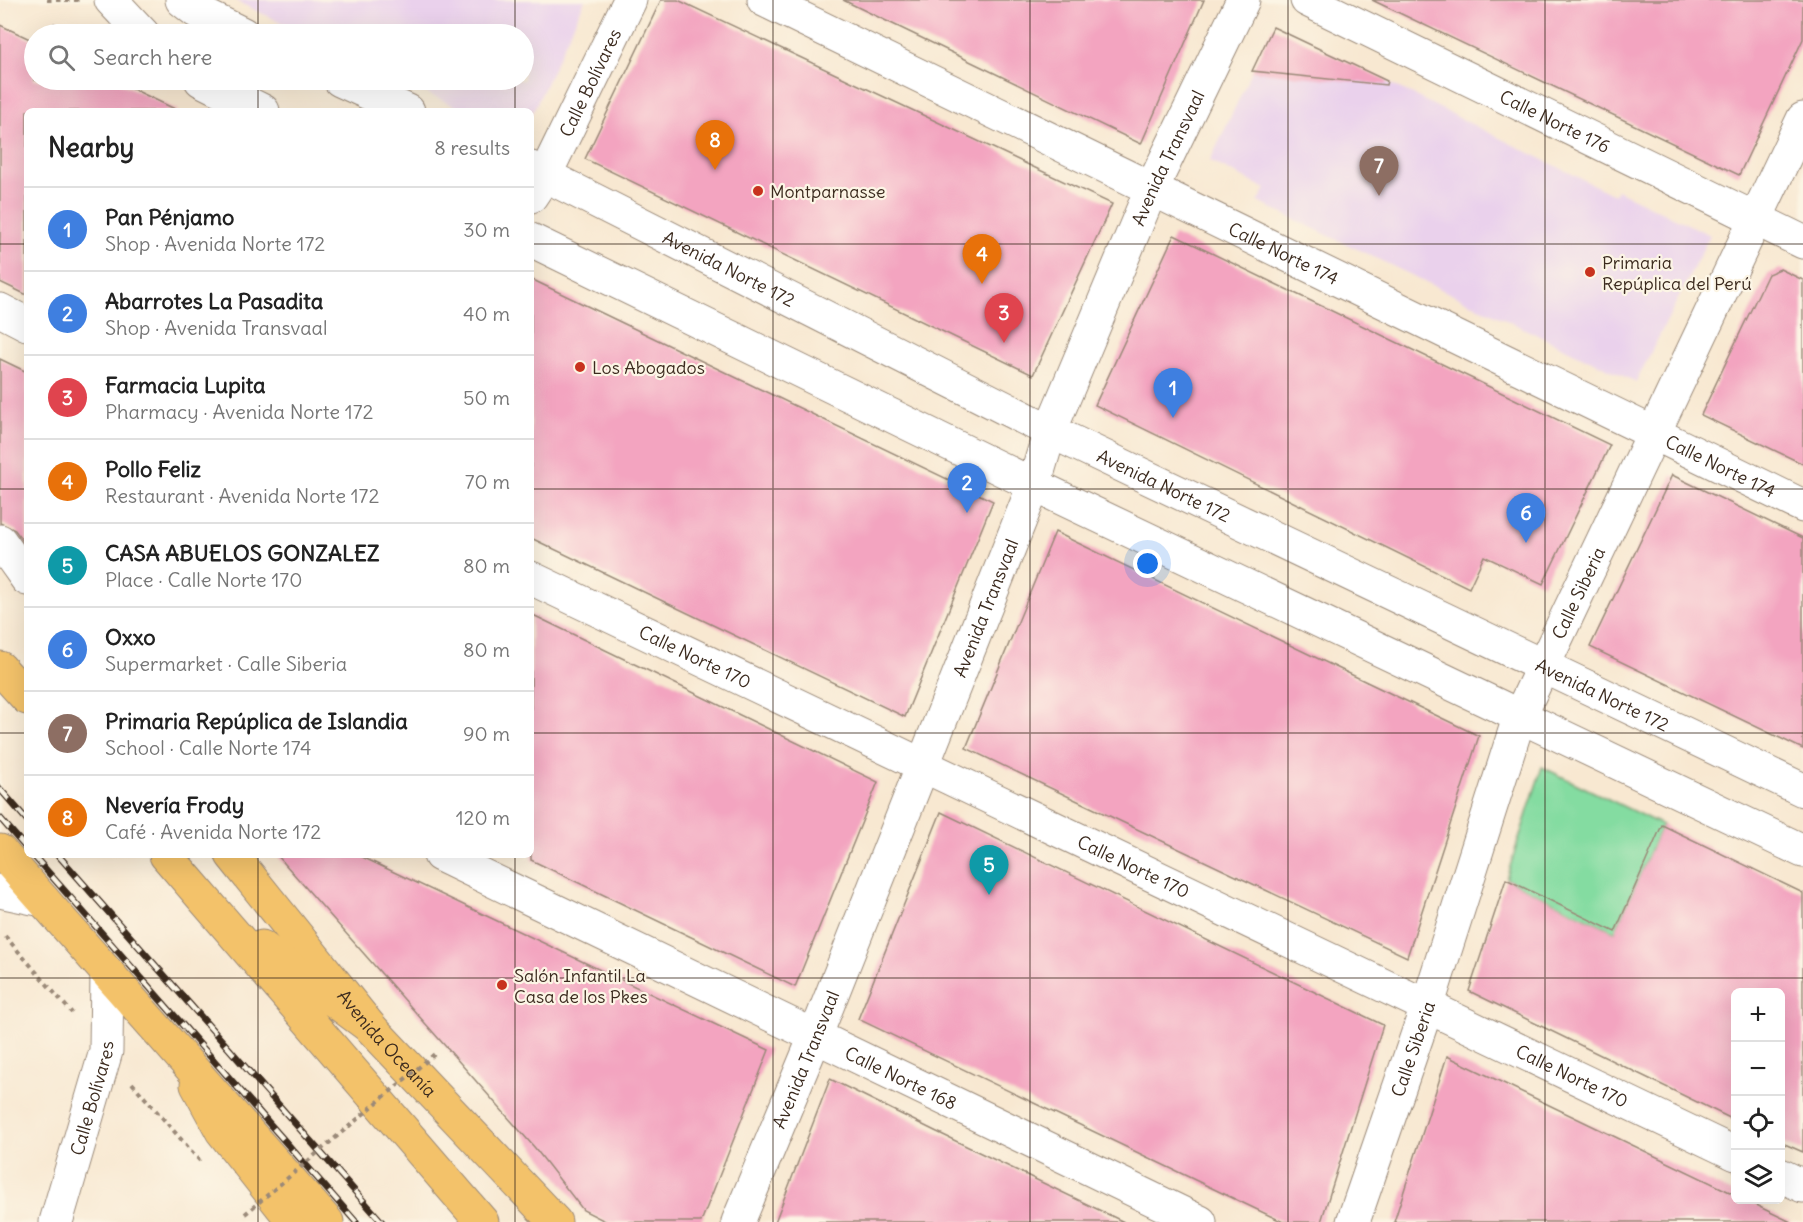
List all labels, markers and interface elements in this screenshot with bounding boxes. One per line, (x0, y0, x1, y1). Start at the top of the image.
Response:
search box (24, 24, 534, 90)
street label: Calle Bolívares (554, 25, 626, 141)
icon: search (45, 41, 78, 74)
text: Search here (93, 43, 212, 71)
street label: Calle Norte 176 (1496, 84, 1614, 158)
street label: Avenida Transvaal (1126, 86, 1209, 229)
pin: 8 (696, 120, 734, 170)
text: Nearby (48, 131, 134, 164)
text: 8 results (434, 135, 510, 160)
pin: 7 (1360, 146, 1398, 196)
place label: Montparnasse (770, 180, 886, 203)
marker: Montparnasse (751, 184, 765, 198)
text: Pan Pénjamo (105, 203, 234, 231)
text: 1 (64, 217, 71, 242)
text: 30 m (463, 217, 510, 242)
street label: Calle Norte 174 (1225, 217, 1343, 290)
street label: Avenida Norte 172 (659, 225, 799, 311)
text: Shop · Avenida Norte 172 (105, 231, 325, 256)
pin: 4 (962, 234, 1002, 284)
place label: Primaria Repúplica del Perú (1602, 251, 1752, 295)
marker: Primaria Repúplica del Perú (1583, 265, 1597, 279)
text: Abarrotes La Pasadita (105, 287, 323, 315)
pin: 3 (984, 294, 1024, 343)
text: 2 (62, 301, 73, 326)
text: 40 m (463, 301, 510, 326)
text: Shop · Avenida Transvaal (105, 315, 327, 340)
place label: Los Abogados (592, 356, 705, 379)
marker: Los Abogados (573, 360, 587, 374)
pin: 1 (1154, 368, 1192, 418)
text: Farmacia Lupita (105, 371, 266, 399)
text: 3 (62, 385, 73, 410)
text: 50 m (463, 385, 510, 410)
text: Pharmacy · Avenida Norte 172 (105, 399, 374, 424)
street label: Calle Norte 174 (1662, 429, 1779, 502)
street label: Avenida Norte 172 (1093, 444, 1234, 527)
text: Pollo Feliz (105, 455, 201, 483)
pin: 2 (948, 464, 986, 513)
text: 4 (62, 469, 73, 494)
text: 70 m (465, 469, 510, 494)
text: Restaurant · Avenida Norte 172 (105, 483, 379, 508)
pin: 6 (1506, 494, 1546, 543)
street label: Avenida Transvaal (947, 535, 1023, 680)
text: CASA ABUELOS GONZALEZ (105, 539, 379, 567)
street label: Calle Siberia (1546, 543, 1610, 643)
your location (1133, 549, 1162, 578)
text: 5 (62, 553, 73, 578)
text: 80 m (463, 553, 510, 578)
text: Place · Calle Norte 170 (105, 567, 302, 592)
street label: Calle Norte 170 (635, 620, 755, 693)
text: Oxxo (105, 623, 156, 651)
text: 6 (62, 637, 73, 662)
text: 80 m (463, 637, 510, 662)
text: Supermarket · Calle Siberia (105, 651, 347, 676)
street label: Avenida Norte 172 (1532, 653, 1673, 736)
text: Primaria Repúplica de Islandia (105, 707, 408, 735)
text: 7 (63, 721, 72, 746)
text: 90 m (463, 721, 510, 746)
text: School · Calle Norte 174 (105, 735, 312, 760)
text: Nevería Frody (105, 791, 244, 819)
text: 8 (62, 805, 73, 830)
text: 120 m (456, 805, 510, 830)
text: Café · Avenida Norte 172 (105, 819, 321, 844)
street label: Calle Norte 170 (1074, 829, 1193, 903)
pin: 5 (970, 846, 1008, 895)
place label: Salón Infantil La Casa de los Pkes (514, 964, 648, 1008)
marker: Salón Infantil La Casa de los Pkes (495, 978, 509, 992)
street label: Avenida Oceanía (333, 985, 442, 1102)
street label: Avenida Transvaal (767, 987, 844, 1132)
map controls (1731, 988, 1785, 1204)
button: + (1731, 988, 1785, 1042)
street label: Calle Siberia (1385, 998, 1440, 1100)
street label: Calle Norte 170 (1512, 1039, 1632, 1112)
street label: Calle Bolívares (65, 1041, 118, 1158)
street label: Calle Norte 168 (841, 1041, 961, 1114)
button: − (1731, 1042, 1785, 1096)
button: locate (1731, 1096, 1785, 1150)
button: layers (1731, 1150, 1785, 1204)

